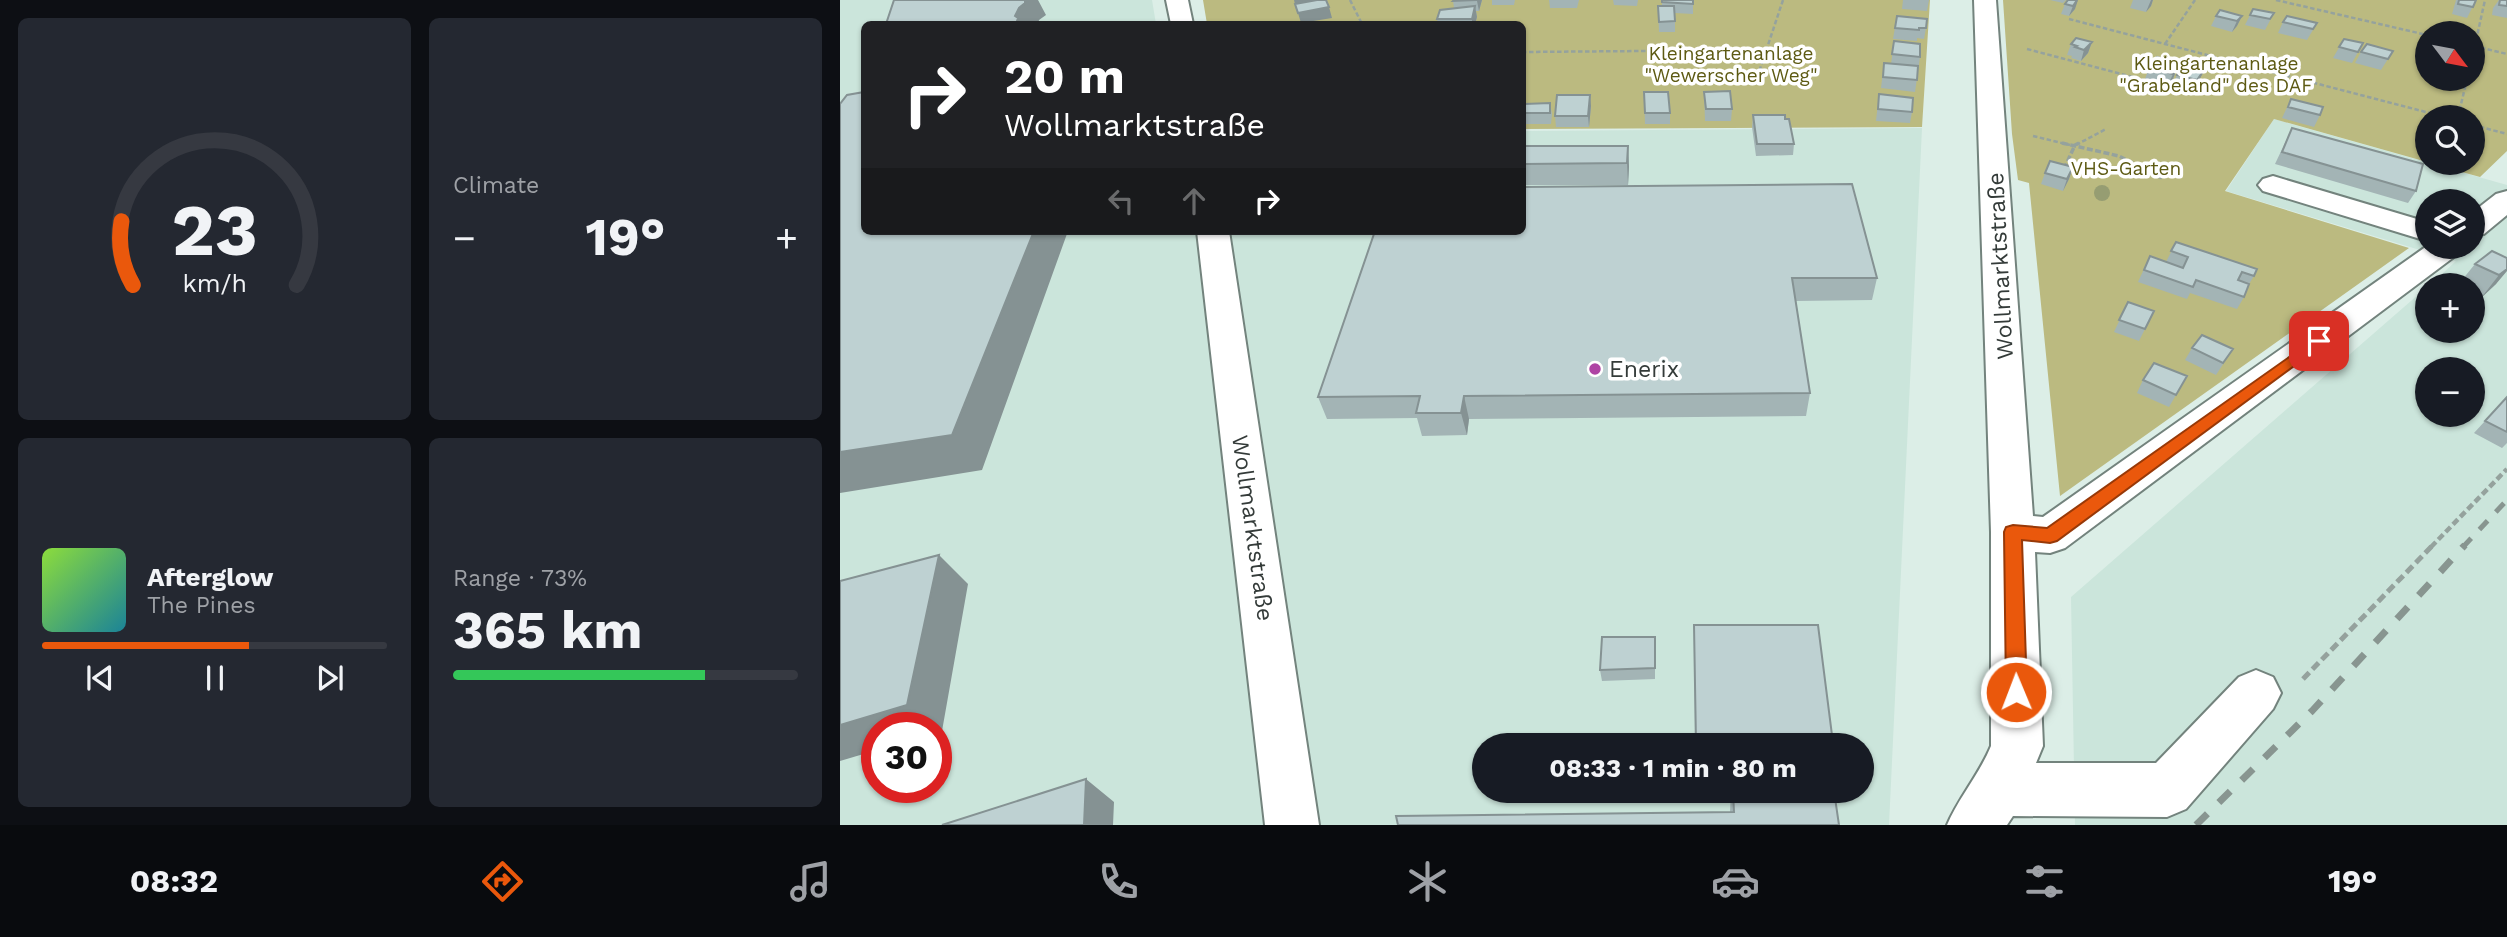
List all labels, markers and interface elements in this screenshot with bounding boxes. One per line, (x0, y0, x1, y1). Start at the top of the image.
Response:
north arrow (2415, 21, 2485, 91)
map controls (2415, 21, 2485, 427)
park label: Kleingartenanlage "Wewerscher Weg" (1644, 42, 1818, 87)
text: 20 m (1004, 47, 1125, 105)
icon: right (889, 49, 980, 140)
park label: Kleingartenanlage "Grabeland" des DAF (2119, 52, 2313, 97)
button: search (2415, 105, 2485, 175)
text: Wollmarktstraße (1004, 106, 1265, 144)
park label: VHS-Garten (2071, 157, 2181, 180)
text: Climate (453, 172, 539, 199)
street label: Wollmarktstraße (1982, 172, 2019, 360)
icon: left (1102, 182, 1140, 220)
icon: ahead (1175, 182, 1213, 220)
icon: right (1248, 182, 1286, 220)
text: 23 (171, 187, 258, 273)
button: layers (2415, 189, 2485, 259)
text: 19° (585, 207, 666, 268)
text: − (453, 216, 476, 260)
text: + (775, 216, 798, 260)
text: km/h (182, 269, 247, 298)
button: + (2415, 273, 2485, 343)
pin (2289, 311, 2349, 371)
icon: arrive (2300, 322, 2338, 360)
place label: Enerix (1609, 356, 1679, 383)
button: − (2415, 357, 2485, 427)
marker: Enerix (1587, 361, 1603, 377)
street label: Wollmarktstraße (1226, 433, 1279, 623)
text: Afterglow (147, 562, 273, 592)
text: Range · 73% (453, 565, 587, 592)
text: The Pines (147, 592, 256, 619)
text: 365 km (453, 600, 642, 661)
position arrow (1979, 655, 2053, 729)
icon: previous (81, 659, 119, 697)
icon: pause (196, 659, 234, 697)
icon: next (311, 659, 349, 697)
speed limit sign: 30 (861, 712, 952, 803)
text: 08:33 · 1 min · 80 m (1549, 753, 1797, 783)
icon: directions (478, 857, 527, 906)
icon: music (786, 857, 835, 906)
icon: phone (1094, 857, 1143, 906)
icon: climate (1403, 857, 1452, 906)
icon: car (1711, 857, 1760, 906)
icon: filters (2020, 857, 2069, 906)
text: 08:32 (130, 862, 218, 900)
text: 19° (2328, 862, 2377, 900)

